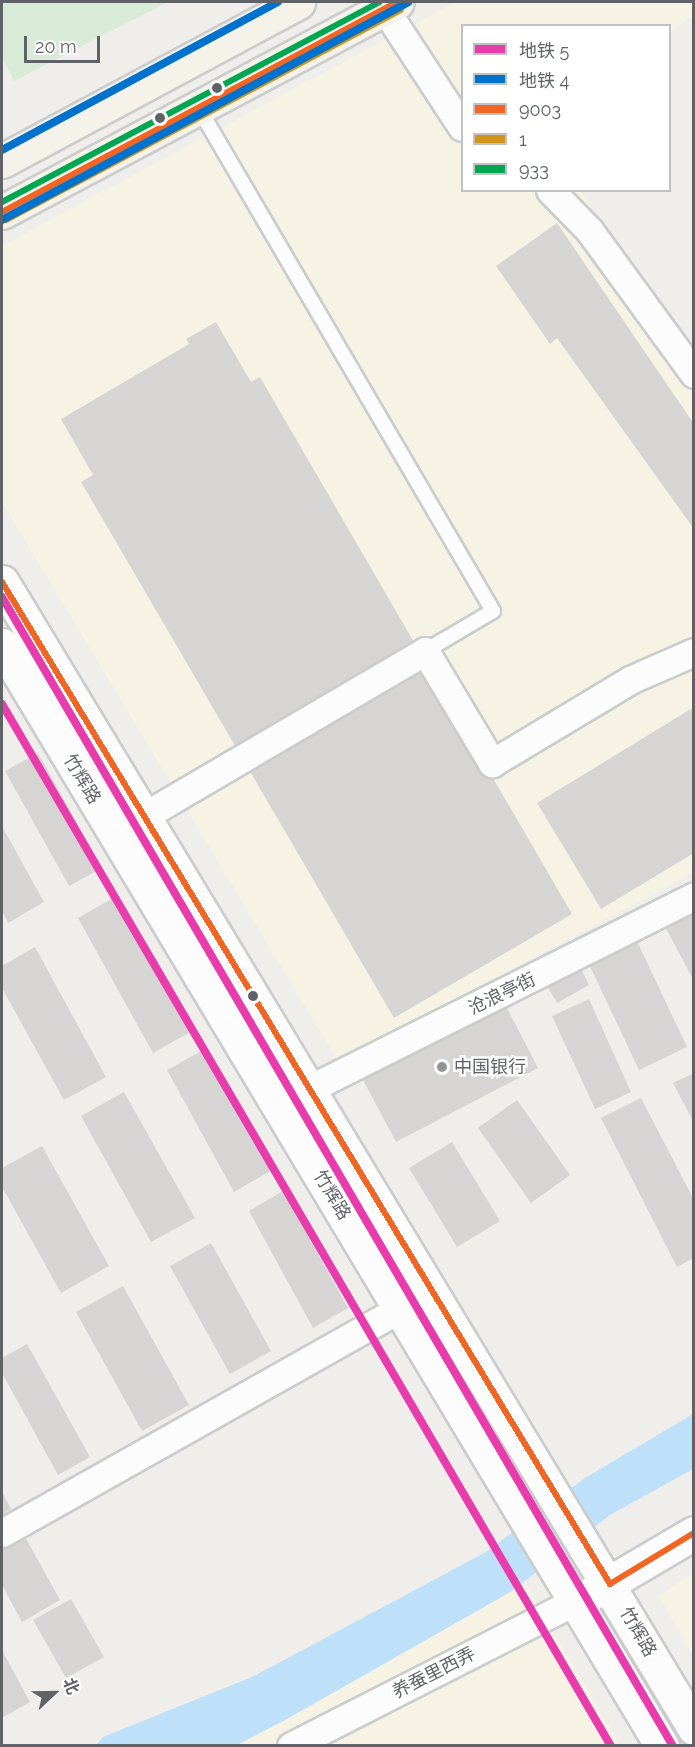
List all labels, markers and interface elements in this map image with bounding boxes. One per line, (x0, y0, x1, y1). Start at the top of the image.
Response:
scale bar (27, 24, 104, 62)
legend (461, 24, 671, 192)
text: 20 m (35, 36, 77, 57)
text: 地铁 5 (519, 40, 569, 61)
text: 地铁 4 (519, 70, 569, 91)
unlabelled marker (211, 82, 223, 94)
text: 9003 (519, 99, 561, 120)
unlabelled marker (154, 112, 166, 124)
text: 1 (519, 129, 527, 150)
text: 933 (519, 159, 549, 180)
street label: 竹辉路 (59, 750, 105, 808)
street label: 沧浪亭街 (465, 969, 539, 1019)
unlabelled marker (247, 990, 259, 1002)
place label: 中国银行 (454, 1056, 526, 1078)
marker: 中国银行 (435, 1060, 449, 1074)
street label: 竹辉路 (309, 1166, 355, 1224)
street label: 竹辉路 (615, 1603, 661, 1661)
street label: 养蚕里西弄 (389, 1643, 479, 1703)
north arrow (24, 1663, 84, 1723)
text: 北 (59, 1675, 83, 1697)

